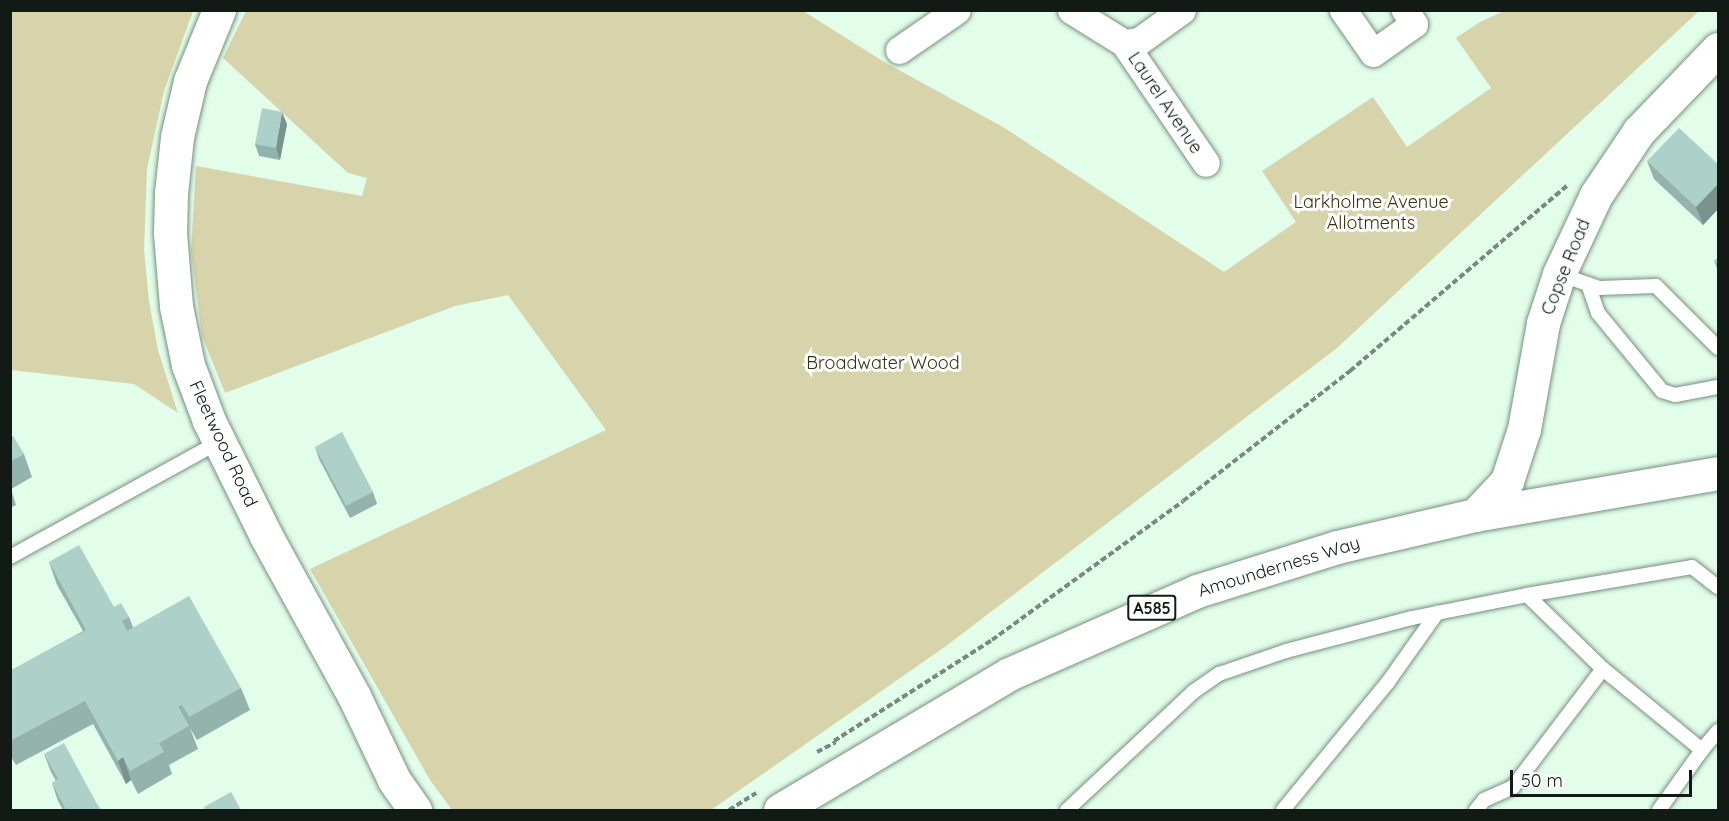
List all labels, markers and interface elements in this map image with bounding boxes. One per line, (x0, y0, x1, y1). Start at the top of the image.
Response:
street label: Laurel Avenue (1123, 48, 1207, 158)
park label: Larkholme Avenue Allotments (1293, 192, 1449, 234)
street label: Copse Road (1537, 216, 1595, 318)
park label: Broadwater Wood (806, 352, 960, 374)
street label: Fleetwood Road (184, 377, 262, 511)
street label: Amounderness Way (1195, 532, 1363, 602)
road number: A585 (1126, 595, 1178, 621)
scale bar (1513, 758, 1694, 796)
text: 50 m (1521, 769, 1563, 792)

